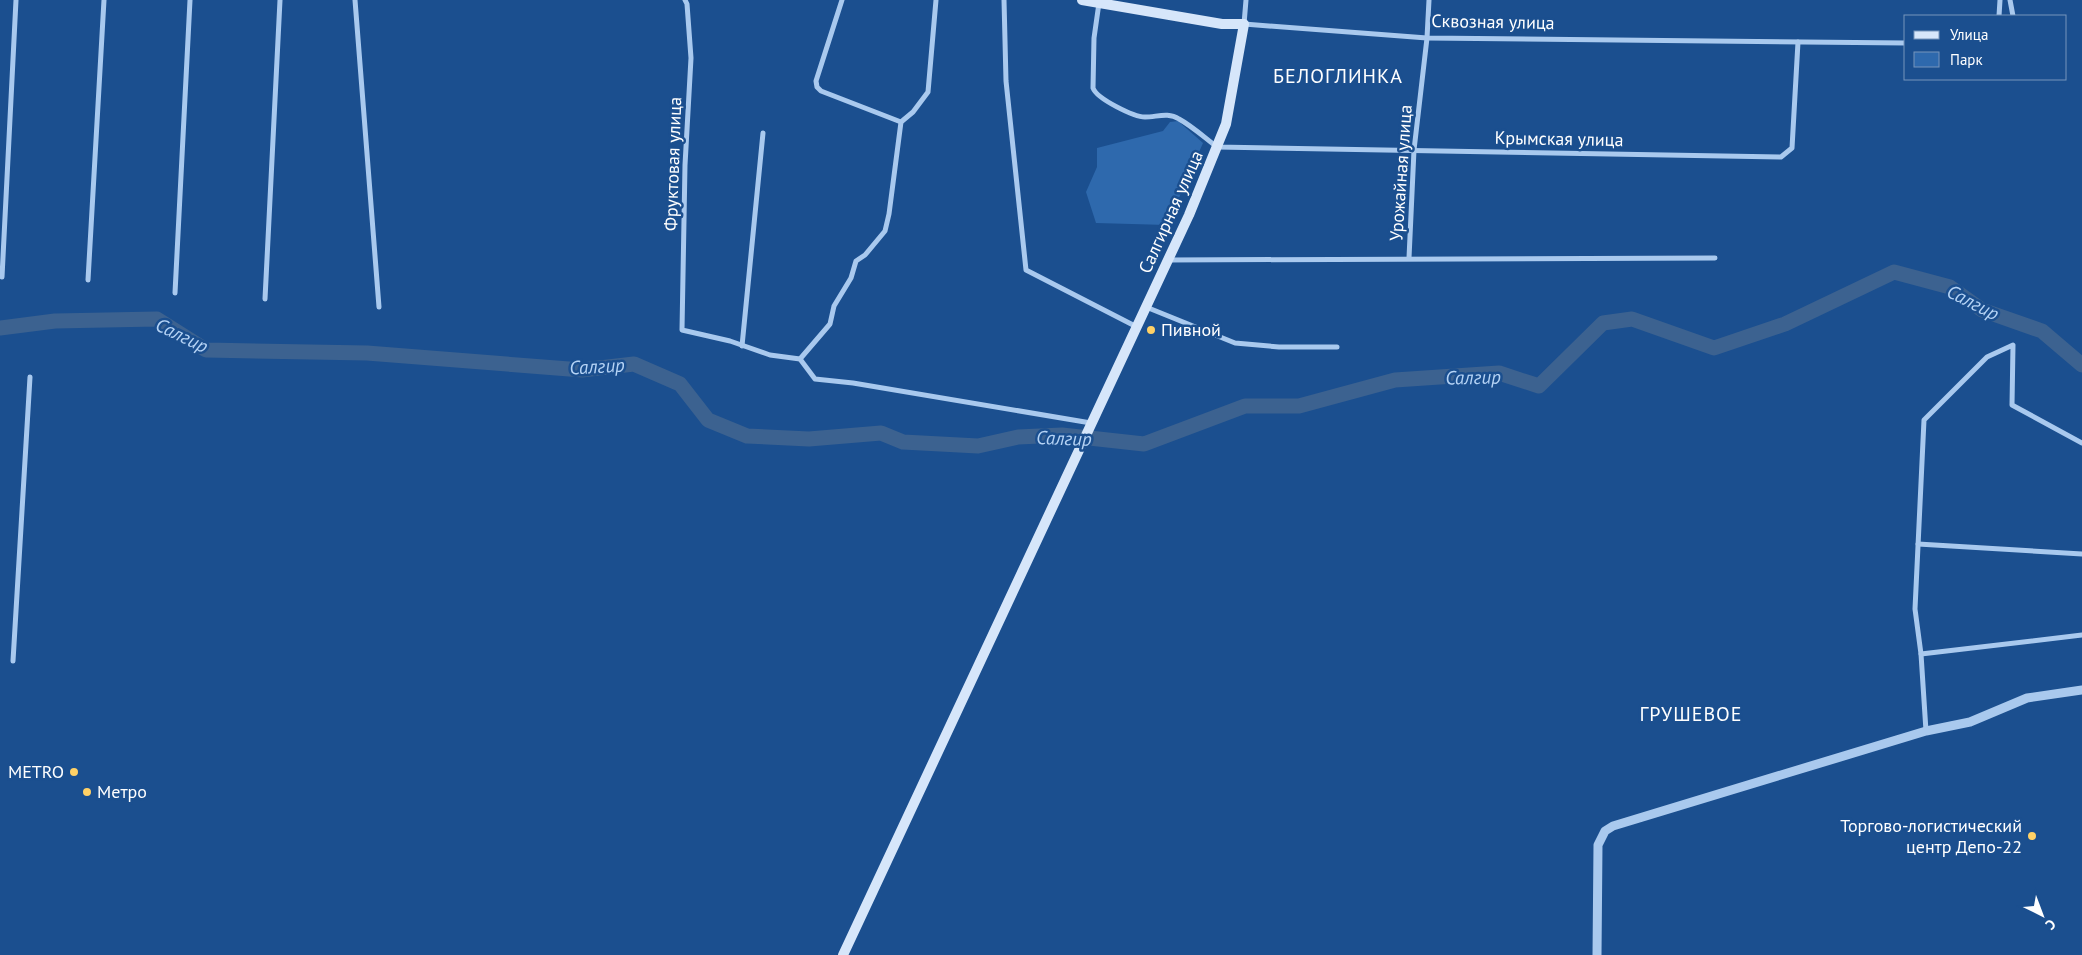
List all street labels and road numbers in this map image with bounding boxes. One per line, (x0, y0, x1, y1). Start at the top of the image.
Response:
street label: Сквозная улица (1431, 9, 1555, 34)
street label: Фруктовая улица (659, 97, 686, 231)
street label: Урожайная улица (1384, 104, 1417, 242)
street label: Крымская улица (1494, 126, 1624, 151)
street label: Салгирная улица (1133, 147, 1208, 277)

